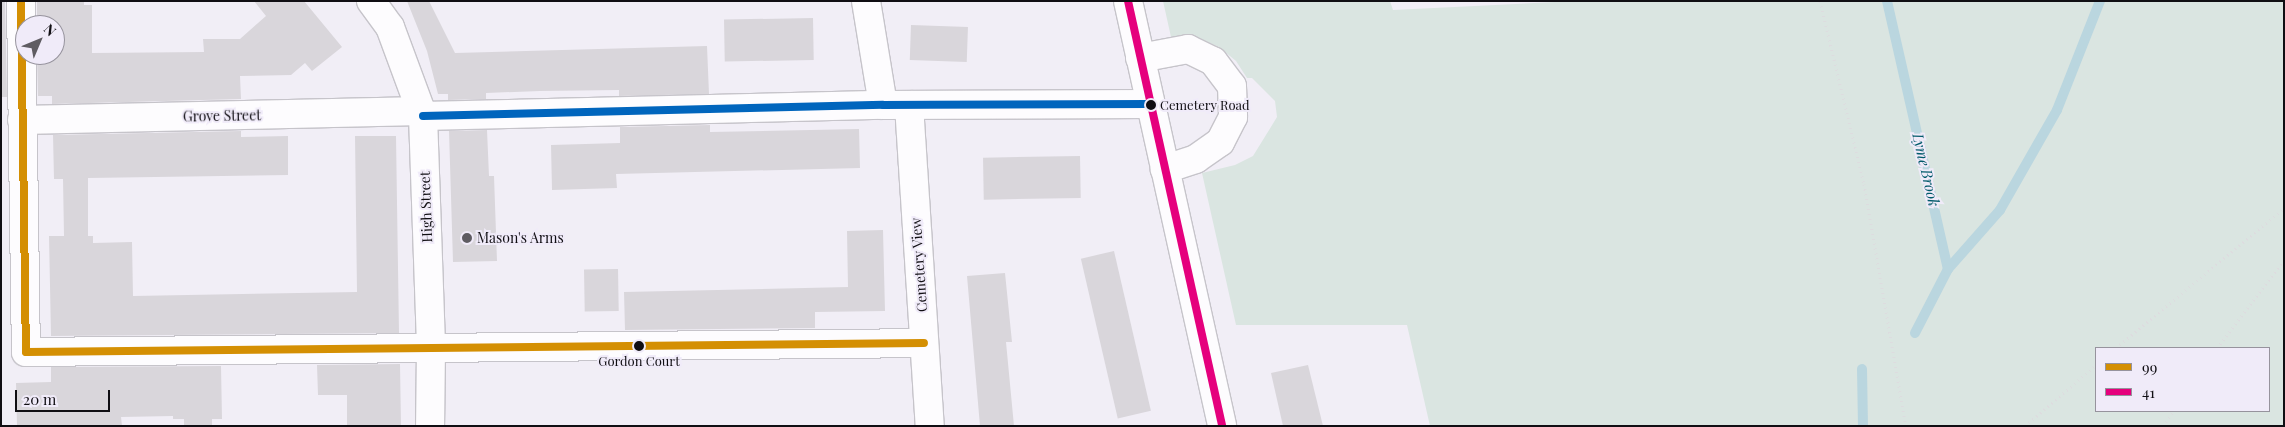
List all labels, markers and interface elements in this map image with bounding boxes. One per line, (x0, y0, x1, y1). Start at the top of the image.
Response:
north arrow (15, 15, 65, 65)
text: N (40, 19, 61, 40)
place label: Cemetery Road (1160, 97, 1250, 113)
marker: Cemetery Road (1146, 100, 1156, 110)
street label: Grove Street (183, 107, 261, 125)
water label: Lyme Brook (1909, 132, 1943, 208)
street label: High Street (416, 171, 436, 243)
street label: Cemetery View (907, 217, 931, 313)
place label: Mason's Arms (477, 230, 564, 246)
marker: Mason's Arms (461, 232, 473, 244)
marker: Gordon Court (634, 341, 644, 351)
legend (2095, 347, 2270, 412)
place label: Gordon Court (598, 353, 680, 369)
text: 99 (2142, 357, 2157, 377)
scale bar (18, 380, 112, 412)
text: 41 (2142, 382, 2155, 402)
text: 20 m (23, 389, 56, 409)

